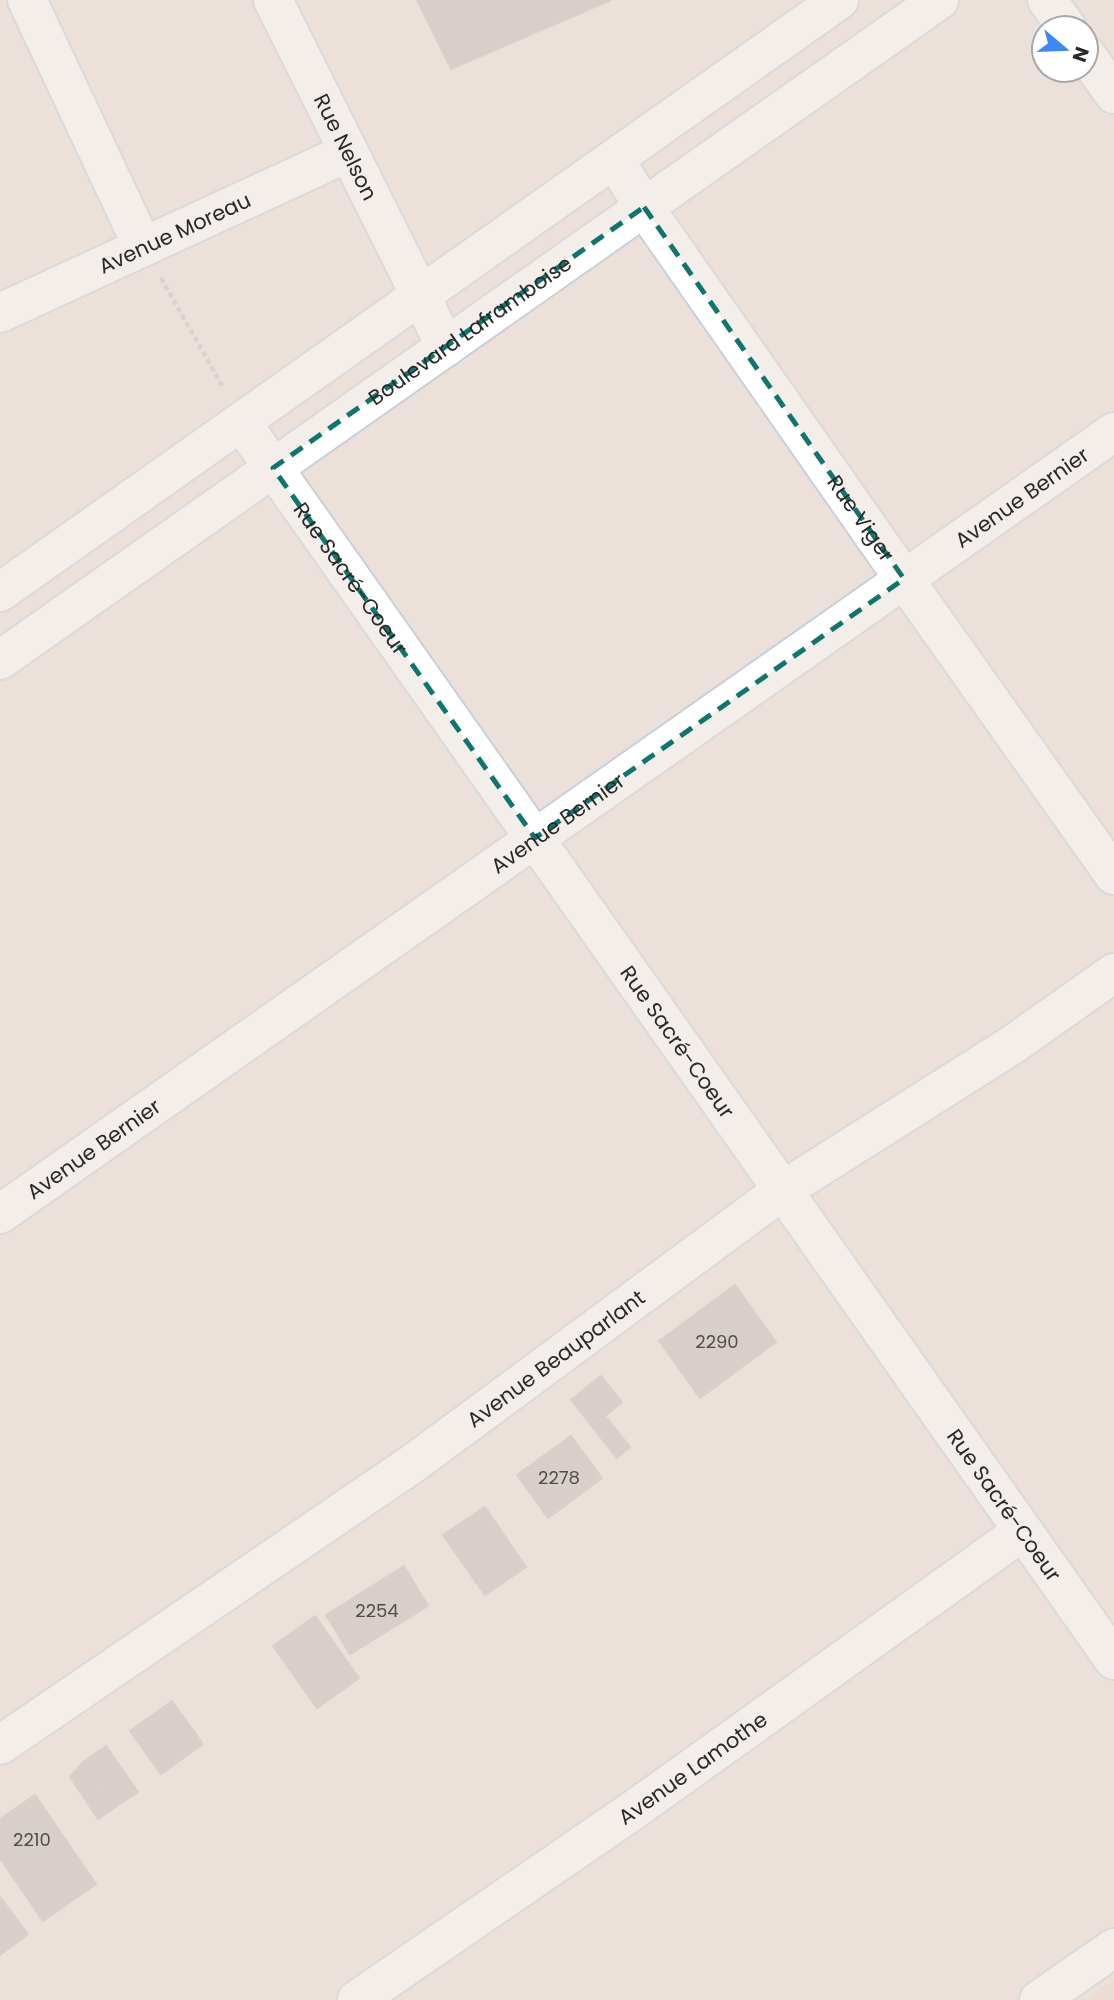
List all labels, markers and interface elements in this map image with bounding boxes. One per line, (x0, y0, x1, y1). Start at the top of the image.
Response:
north arrow (1030, 14, 1100, 84)
text: N (1066, 43, 1096, 66)
street label: Rue Nelson (307, 89, 385, 205)
street label: Avenue Moreau (94, 185, 255, 280)
street label: Boulevard Laframboise (362, 248, 577, 411)
street label: Avenue Bernier (949, 440, 1094, 554)
street label: Rue Viger (821, 469, 902, 567)
street label: Rue Sacré-Coeur (287, 496, 415, 660)
street label: Avenue Bernier (484, 765, 630, 880)
street label: Rue Sacré-Coeur (614, 959, 742, 1124)
street label: Avenue Bernier (20, 1091, 166, 1206)
street label: Avenue Beauparlant (460, 1283, 650, 1434)
house number: 2290 (695, 1329, 739, 1354)
street label: Rue Sacré-Coeur (941, 1423, 1069, 1587)
house number: 2278 (538, 1465, 580, 1490)
house number: 2254 (355, 1598, 399, 1623)
street label: Avenue Lamothe (612, 1704, 773, 1831)
house number: 2210 (13, 1827, 51, 1852)

